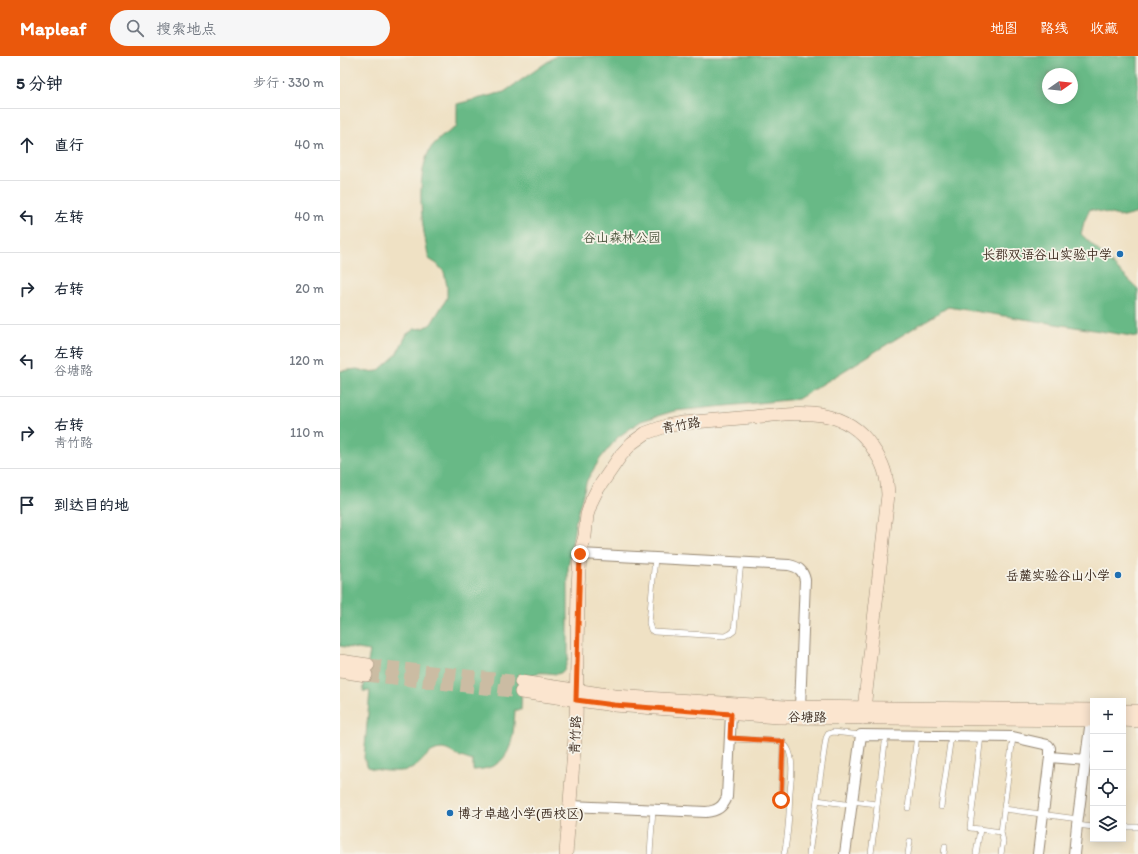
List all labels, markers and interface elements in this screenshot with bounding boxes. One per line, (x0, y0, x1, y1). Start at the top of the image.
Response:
search box (110, 10, 390, 46)
text: Mapleaf (20, 17, 86, 40)
icon: search (124, 17, 146, 39)
text: 搜索地点 (156, 20, 216, 38)
text: 地图 (990, 20, 1018, 37)
text: 路线 (1040, 20, 1068, 37)
text: 收藏 (1090, 20, 1118, 37)
north arrow (1042, 68, 1078, 104)
text: 5 分钟 (16, 73, 63, 93)
text: 步行 · 330 m (253, 75, 324, 90)
icon: ahead (16, 134, 38, 156)
text: 直行 (54, 136, 84, 154)
text: 40 m (294, 137, 324, 152)
icon: left (16, 206, 38, 228)
text: 左转 (54, 208, 84, 226)
text: 40 m (294, 209, 324, 224)
park label: 谷山森林公园 (583, 230, 661, 245)
place label: 长郡双语谷山实验中学 (982, 247, 1112, 262)
marker: 长郡双语谷山实验中学 (1115, 249, 1125, 259)
icon: right (16, 278, 38, 300)
text: 右转 (54, 280, 84, 298)
text: 20 m (295, 281, 324, 296)
text: 左转 (54, 344, 84, 362)
icon: left (16, 350, 38, 372)
text: 120 m (289, 353, 324, 368)
text: 谷塘路 (54, 363, 93, 378)
street label: 青竹路 (660, 414, 702, 436)
text: 右转 (54, 416, 84, 434)
icon: right (16, 422, 38, 444)
text: 110 m (290, 425, 324, 440)
text: 青竹路 (54, 435, 93, 450)
icon: arrive (16, 494, 38, 516)
text: 到达目的地 (54, 496, 129, 514)
route end (571, 545, 589, 563)
place label: 岳麓实验谷山小学 (1006, 568, 1110, 583)
marker: 岳麓实验谷山小学 (1113, 570, 1123, 580)
map controls (1090, 698, 1126, 842)
button: + (1090, 698, 1126, 734)
street label: 谷塘路 (787, 709, 827, 725)
street label: 青竹路 (566, 715, 584, 755)
button: − (1090, 734, 1126, 770)
button: locate (1090, 770, 1126, 806)
route start (772, 791, 790, 809)
place label: 博才卓越小学(西校区) (458, 806, 583, 821)
button: layers (1090, 806, 1126, 842)
marker: 博才卓越小学(西校区) (445, 808, 455, 818)

